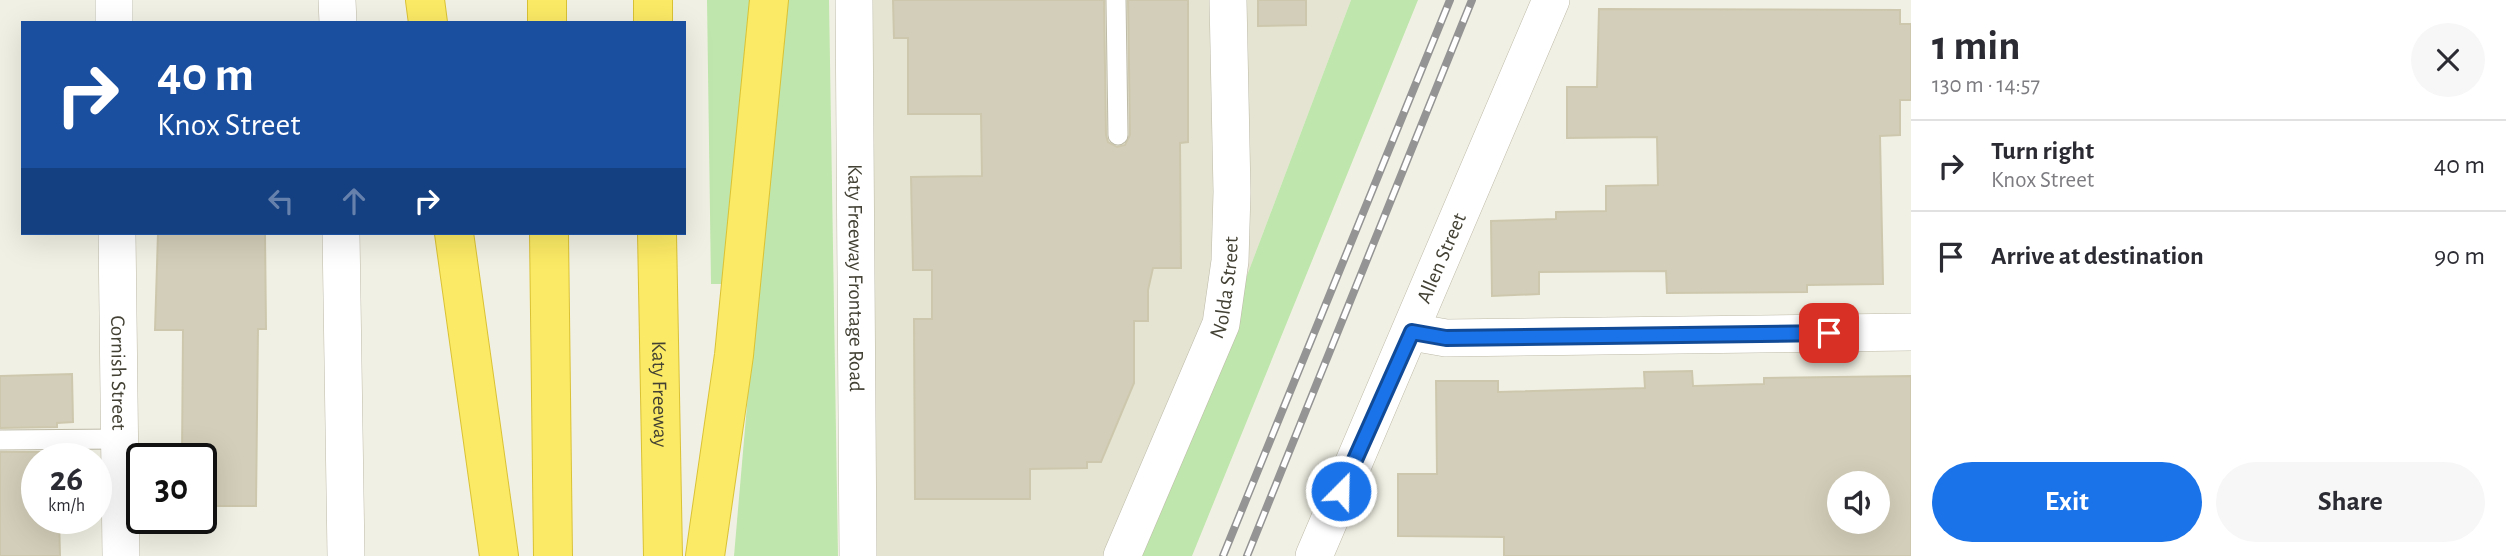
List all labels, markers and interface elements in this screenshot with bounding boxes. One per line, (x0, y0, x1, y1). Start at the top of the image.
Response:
button: close (2411, 23, 2485, 97)
text: 1 min (1932, 25, 2021, 67)
icon: right (42, 49, 133, 140)
text: 40 m (157, 51, 254, 100)
text: 130 m · 14:57 (1932, 74, 2040, 97)
text: Knox Street (157, 109, 300, 141)
text: Turn right (1991, 138, 2094, 164)
icon: right (1932, 147, 1970, 185)
text: 40 m (2434, 152, 2485, 178)
street label: Katy Freeway Frontage Road (844, 164, 867, 392)
text: Knox Street (1991, 169, 2094, 192)
icon: left (262, 182, 300, 220)
icon: ahead (335, 182, 373, 220)
icon: right (408, 182, 446, 220)
street label: Allen Street (1413, 210, 1470, 306)
street label: Nolda Street (1206, 236, 1242, 342)
icon: arrive (1932, 238, 1970, 276)
text: Arrive at destination (1991, 243, 2204, 269)
text: 90 m (2434, 243, 2485, 269)
pin (1799, 303, 1859, 363)
icon: arrive (1810, 314, 1848, 352)
street label: Cornish Street (107, 315, 129, 431)
street label: Katy Freeway (648, 340, 671, 448)
speed limit sign: 30 (126, 443, 217, 534)
position arrow (1304, 454, 1378, 528)
text: 26 (50, 462, 83, 497)
button: Exit (1932, 462, 2202, 542)
button: Share (2216, 462, 2485, 542)
map controls (1827, 471, 1890, 534)
button: sound (1827, 471, 1890, 534)
text: km/h (48, 497, 85, 515)

